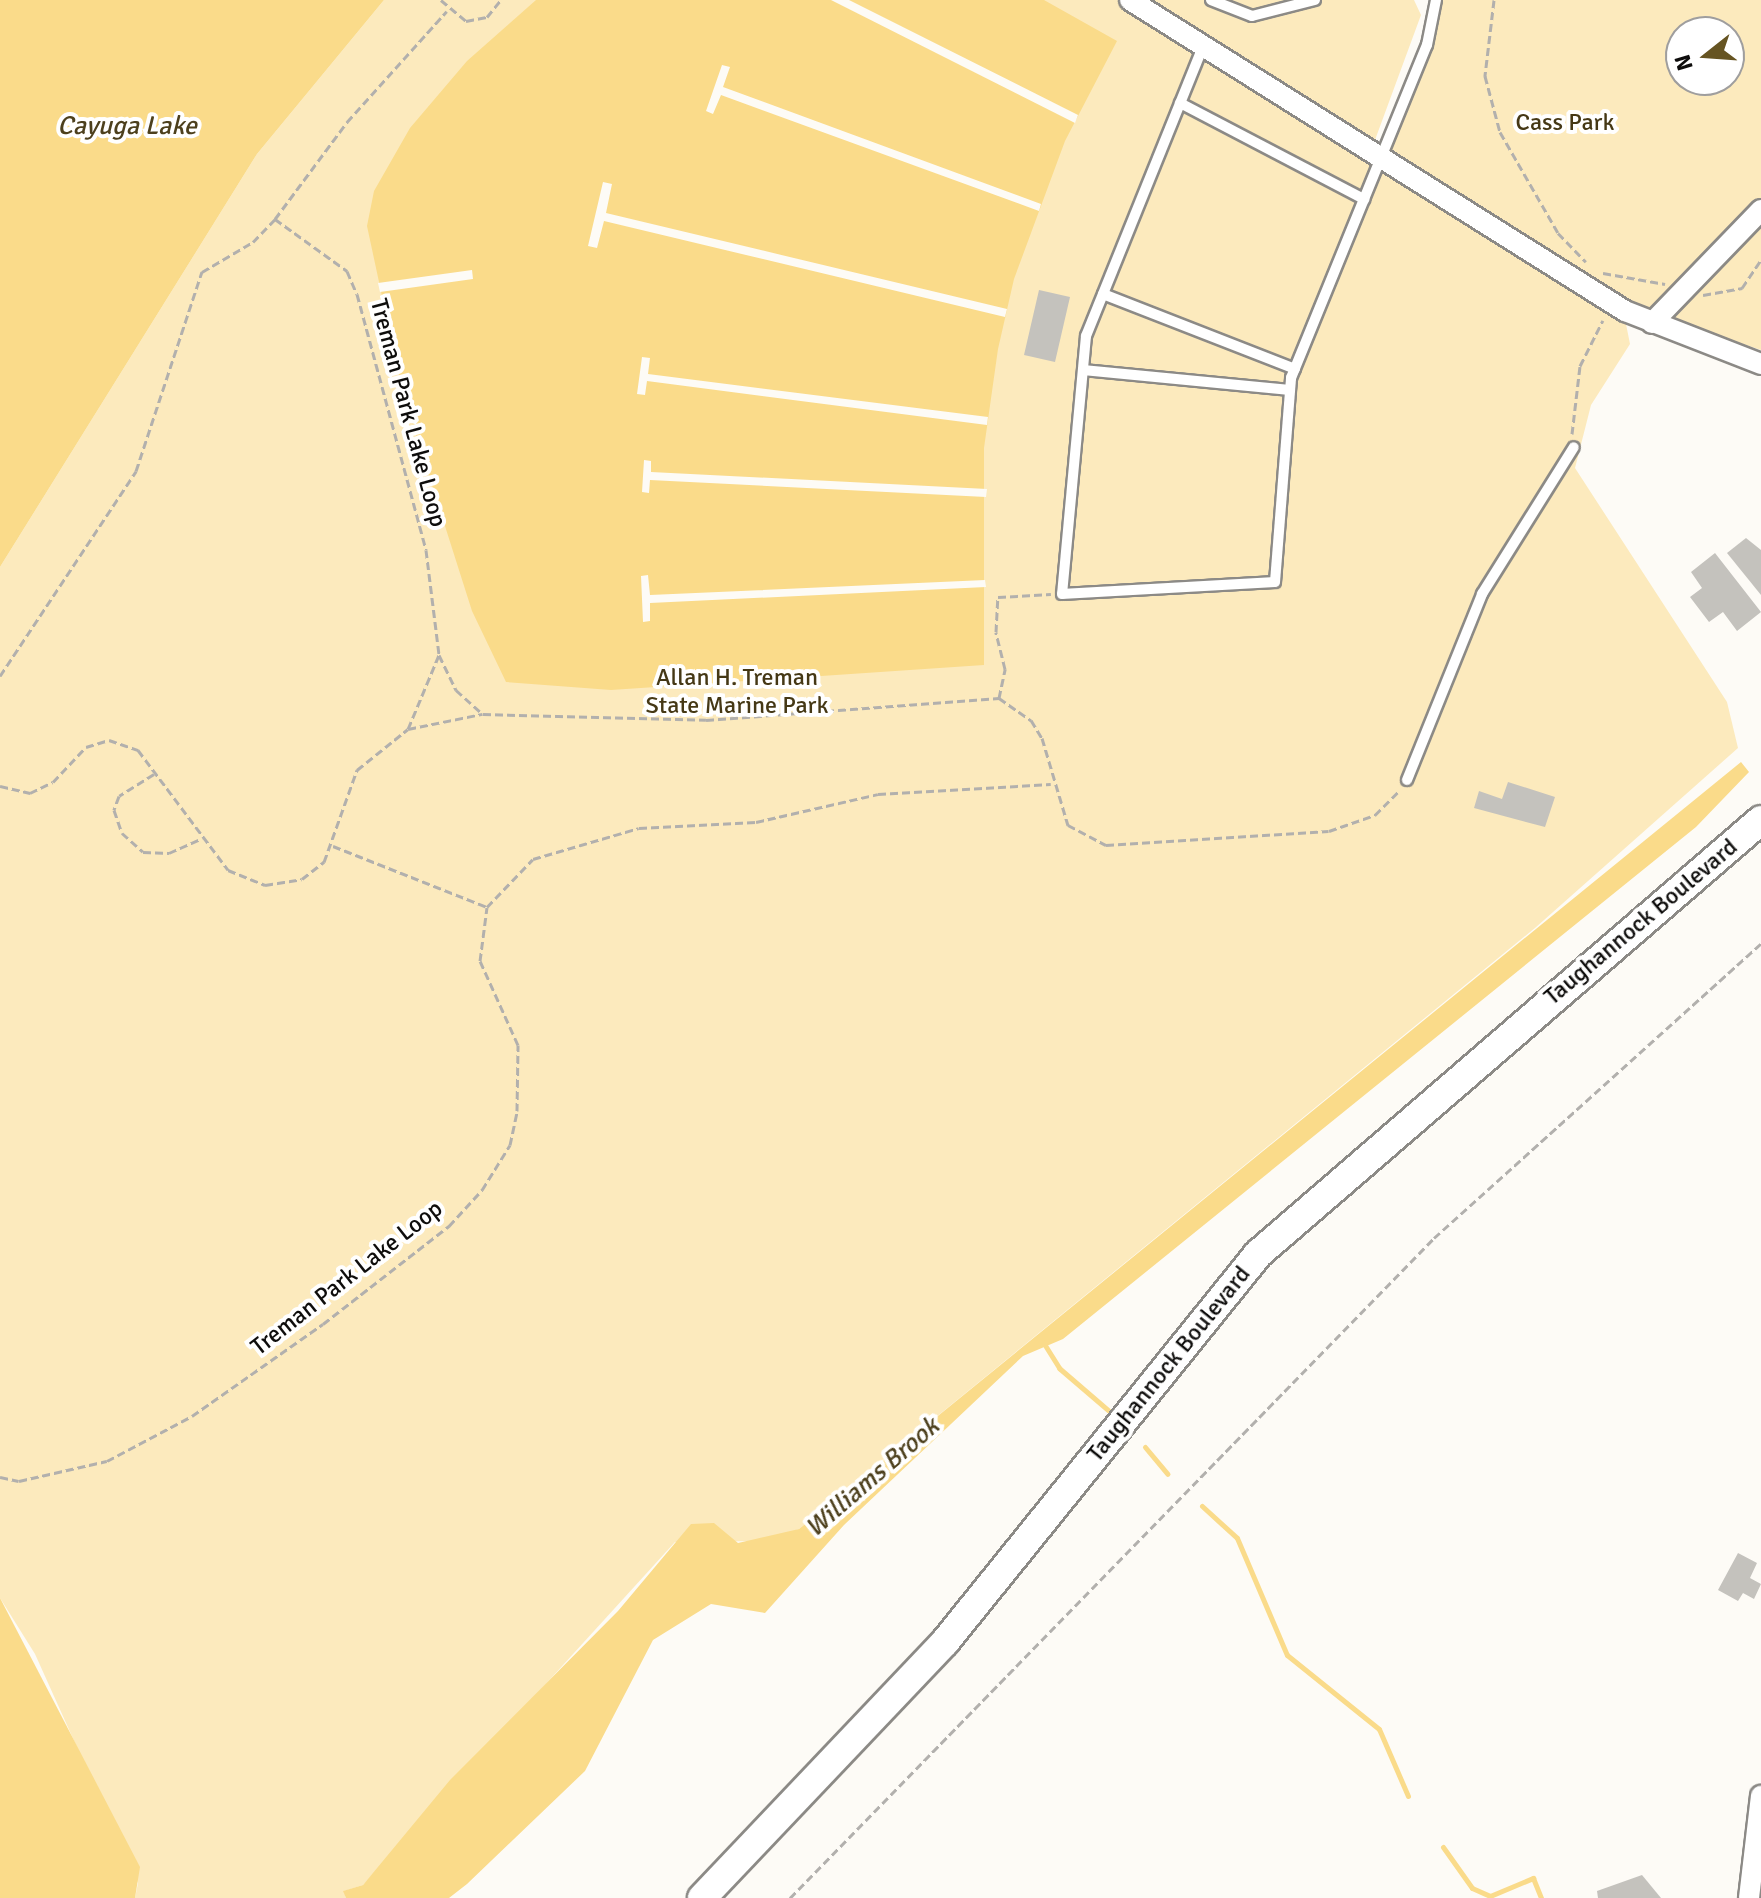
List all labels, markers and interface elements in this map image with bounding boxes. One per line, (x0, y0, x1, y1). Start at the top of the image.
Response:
north arrow (1665, 16, 1745, 96)
text: N (1668, 51, 1699, 74)
park label: Cass Park (1516, 109, 1614, 137)
water label: Cayuga Lake (57, 111, 197, 143)
street label: Treman Park Lake Loop (364, 296, 452, 530)
park label: Allan H. Treman State Marine Park (646, 664, 828, 720)
street label: Taughannock Boulevard (1538, 833, 1744, 1011)
street label: Treman Park Lake Loop (246, 1194, 448, 1362)
street label: Taughannock Boulevard (1081, 1260, 1257, 1468)
water label: Williams Brook (800, 1412, 946, 1544)

